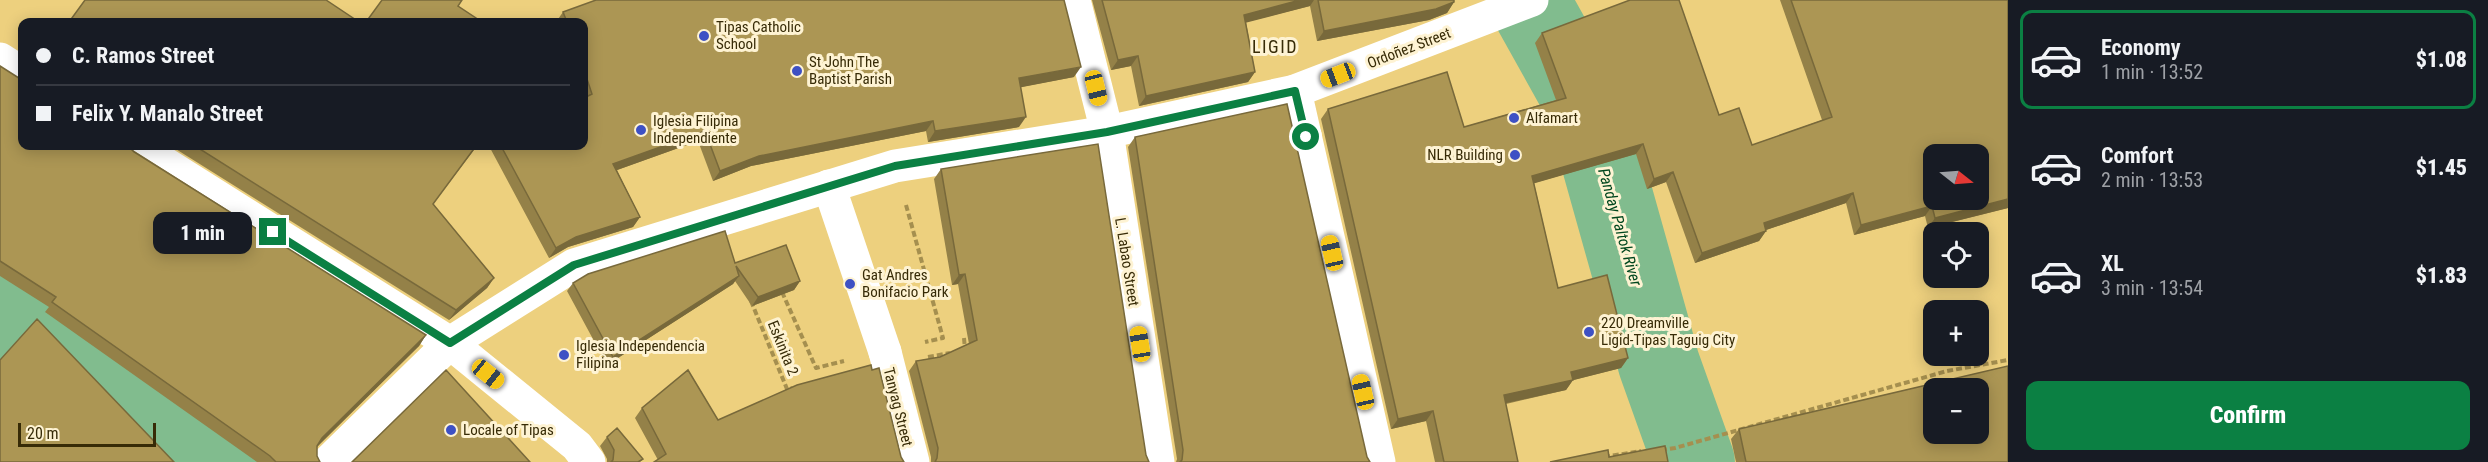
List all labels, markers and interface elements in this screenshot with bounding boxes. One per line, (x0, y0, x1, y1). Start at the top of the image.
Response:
place label: Tipas Catholic School (716, 18, 801, 53)
street label: Ordoñez Street (1365, 24, 1453, 72)
marker: Tipas Catholic School (697, 29, 711, 43)
icon: car (2029, 33, 2083, 87)
text: Economy (2101, 35, 2181, 60)
district label: LIGID (1252, 36, 1298, 57)
text: C. Ramos Street (72, 43, 214, 68)
text: $1.08 (2416, 47, 2467, 72)
place label: St John The Baptist Parish (809, 53, 892, 88)
car (1318, 60, 1358, 90)
text: 1 min · 13:52 (2101, 60, 2203, 84)
marker: St John The Baptist Parish (790, 64, 804, 78)
car (1083, 68, 1109, 108)
text: Felix Y. Manalo Street (72, 101, 263, 126)
place label: Alfamart (1526, 109, 1578, 127)
marker: Alfamart (1507, 111, 1521, 125)
place label: Iglesia Filipina Independiente (653, 112, 738, 147)
marker: Iglesia Filipina Independiente (634, 123, 648, 137)
route start (1292, 123, 1319, 150)
icon: car (2029, 141, 2083, 195)
text: Comfort (2101, 143, 2174, 168)
north arrow (1923, 144, 1989, 210)
map controls (1923, 144, 1989, 444)
place label: NLR Building (1427, 146, 1503, 164)
marker: NLR Building (1508, 148, 1522, 162)
text: $1.45 (2416, 155, 2467, 180)
water label: Panday Paltok River (1594, 166, 1646, 289)
text: 2 min · 13:53 (2101, 168, 2203, 192)
callout: 1 min (153, 211, 252, 253)
street label: L. Labao Street (1111, 216, 1143, 308)
route end (259, 218, 286, 245)
text: 1 min (180, 221, 225, 245)
button: locate (1923, 222, 1989, 288)
car (1319, 233, 1345, 273)
icon: car (2029, 249, 2083, 303)
text: XL (2101, 251, 2124, 276)
text: $1.83 (2416, 263, 2467, 288)
place label: Gat Andres Bonifacio Park (862, 266, 949, 301)
text: 3 min · 13:54 (2101, 276, 2203, 300)
marker: Gat Andres Bonifacio Park (843, 277, 857, 291)
button: + (1923, 300, 1989, 366)
place label: 220 Dreamville Ligid-Tipas Taguig City (1601, 314, 1735, 349)
street label: Eskinita 2 (764, 318, 802, 378)
car (1128, 325, 1152, 363)
marker: 220 Dreamville Ligid-Tipas Taguig City (1582, 325, 1596, 339)
place label: Iglesia Independencia Filipina (576, 337, 705, 372)
marker: Iglesia Independencia Filipina (557, 348, 571, 362)
car (468, 356, 508, 392)
street label: Tanyag Street (879, 366, 917, 448)
car (1350, 372, 1376, 412)
button: − (1923, 378, 1989, 444)
button: Confirm (2026, 381, 2470, 450)
scale bar (18, 420, 156, 448)
place label: Locale of Tipas (463, 421, 554, 439)
marker: Locale of Tipas (444, 423, 458, 437)
text: 20 m (27, 424, 59, 443)

